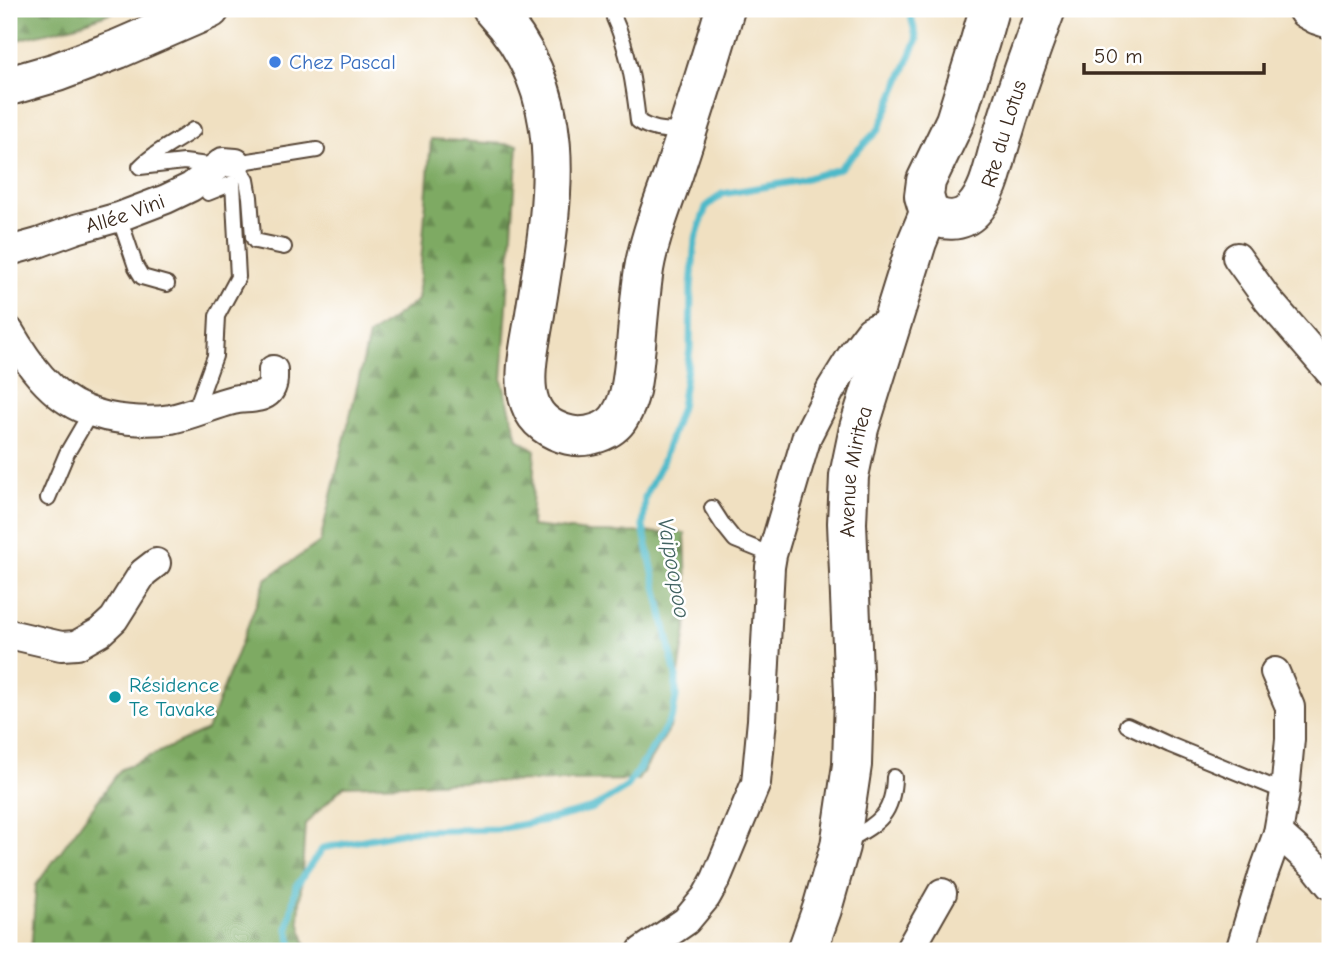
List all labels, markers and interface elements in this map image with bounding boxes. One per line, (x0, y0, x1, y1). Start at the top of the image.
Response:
scale bar (1084, 32, 1264, 76)
text: 50 m (1094, 44, 1143, 68)
place label: Chez Pascal (289, 50, 396, 74)
marker: Chez Pascal (267, 54, 283, 70)
street label: Rte du Lotus (976, 77, 1031, 191)
street label: Allée Vini (83, 189, 168, 238)
street label: Avenue Miritea (835, 403, 877, 538)
water label: Vaipoopoo (652, 516, 696, 620)
place label: Résidence Te Tavake (129, 673, 219, 721)
marker: Résidence Te Tavake (107, 689, 123, 705)

